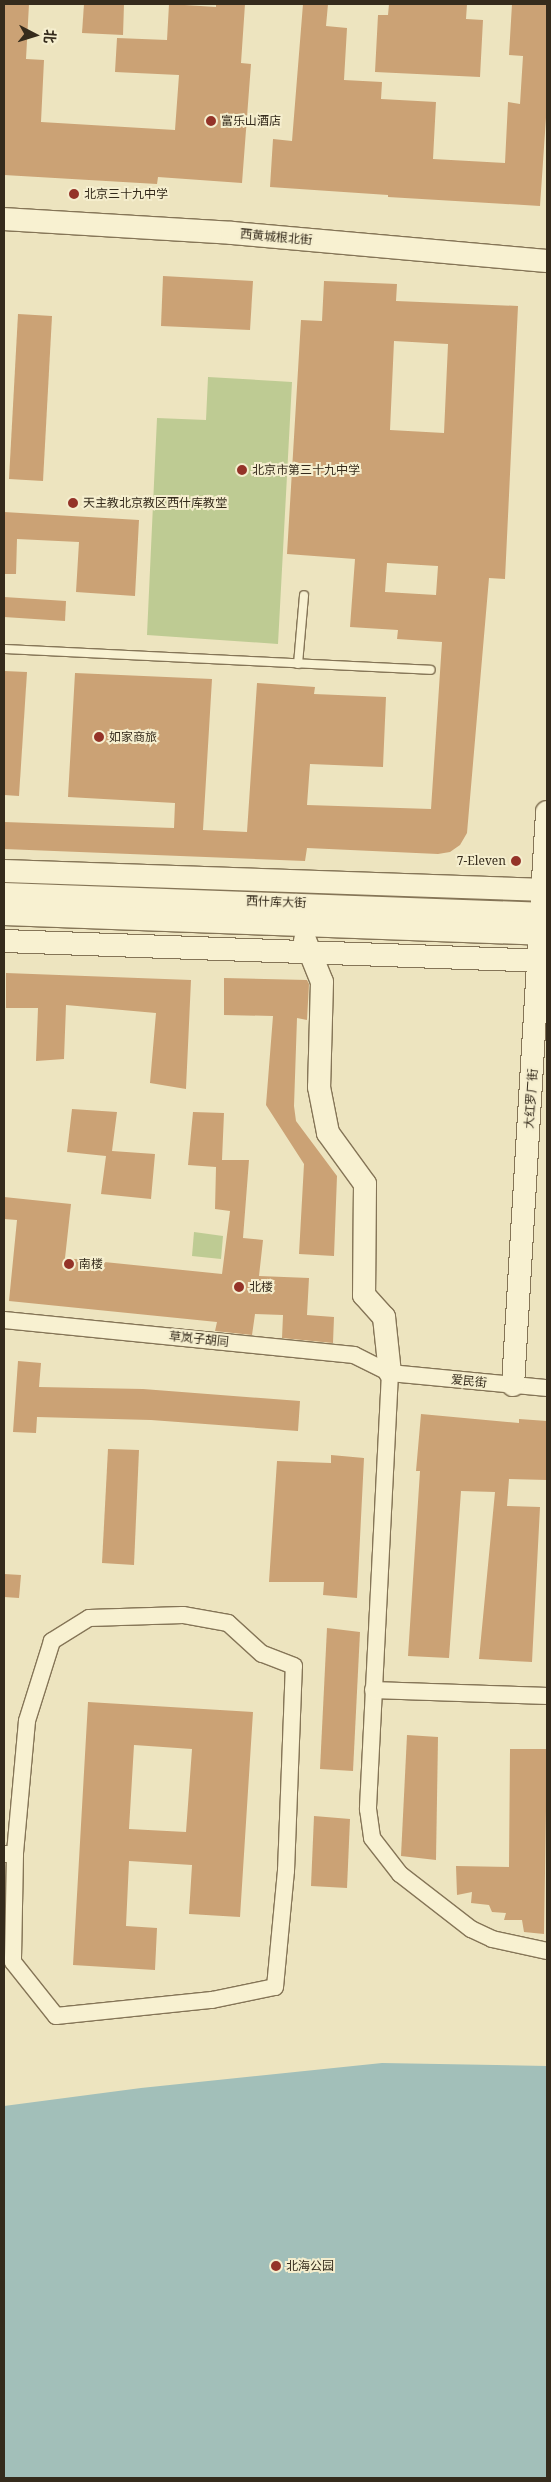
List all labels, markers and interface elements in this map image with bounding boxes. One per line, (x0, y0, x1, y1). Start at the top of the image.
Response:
north arrow (10, 10, 60, 60)
text: 北 (40, 29, 61, 44)
place label: 富乐山酒店 (221, 114, 281, 128)
marker: 富乐山酒店 (205, 115, 217, 127)
place label: 北京三十九中学 (84, 187, 168, 201)
marker: 北京三十九中学 (68, 188, 80, 200)
street label: 西黄城根北街 (240, 227, 312, 247)
place label: 北京市第三十九中学 (252, 463, 360, 477)
marker: 北京市第三十九中学 (236, 464, 248, 476)
place label: 天主教北京教区西什库教堂 (83, 496, 227, 510)
marker: 天主教北京教区西什库教堂 (67, 497, 79, 509)
place label: 如家商旅 (109, 730, 157, 744)
marker: 如家商旅 (93, 731, 105, 743)
place label: 7-Eleven (457, 854, 506, 868)
marker: 7-Eleven (510, 855, 522, 867)
street label: 西什库大街 (246, 894, 306, 910)
street label: 大红罗厂街 (522, 1069, 540, 1129)
place label: 南楼 (79, 1257, 103, 1271)
marker: 南楼 (63, 1258, 75, 1270)
place label: 北楼 (249, 1280, 273, 1294)
marker: 北楼 (233, 1281, 245, 1293)
street label: 草岚子胡同 (168, 1329, 230, 1349)
street label: 爱民街 (450, 1372, 488, 1390)
place label: 北海公园 (286, 2259, 334, 2273)
marker: 北海公园 (270, 2260, 282, 2272)

